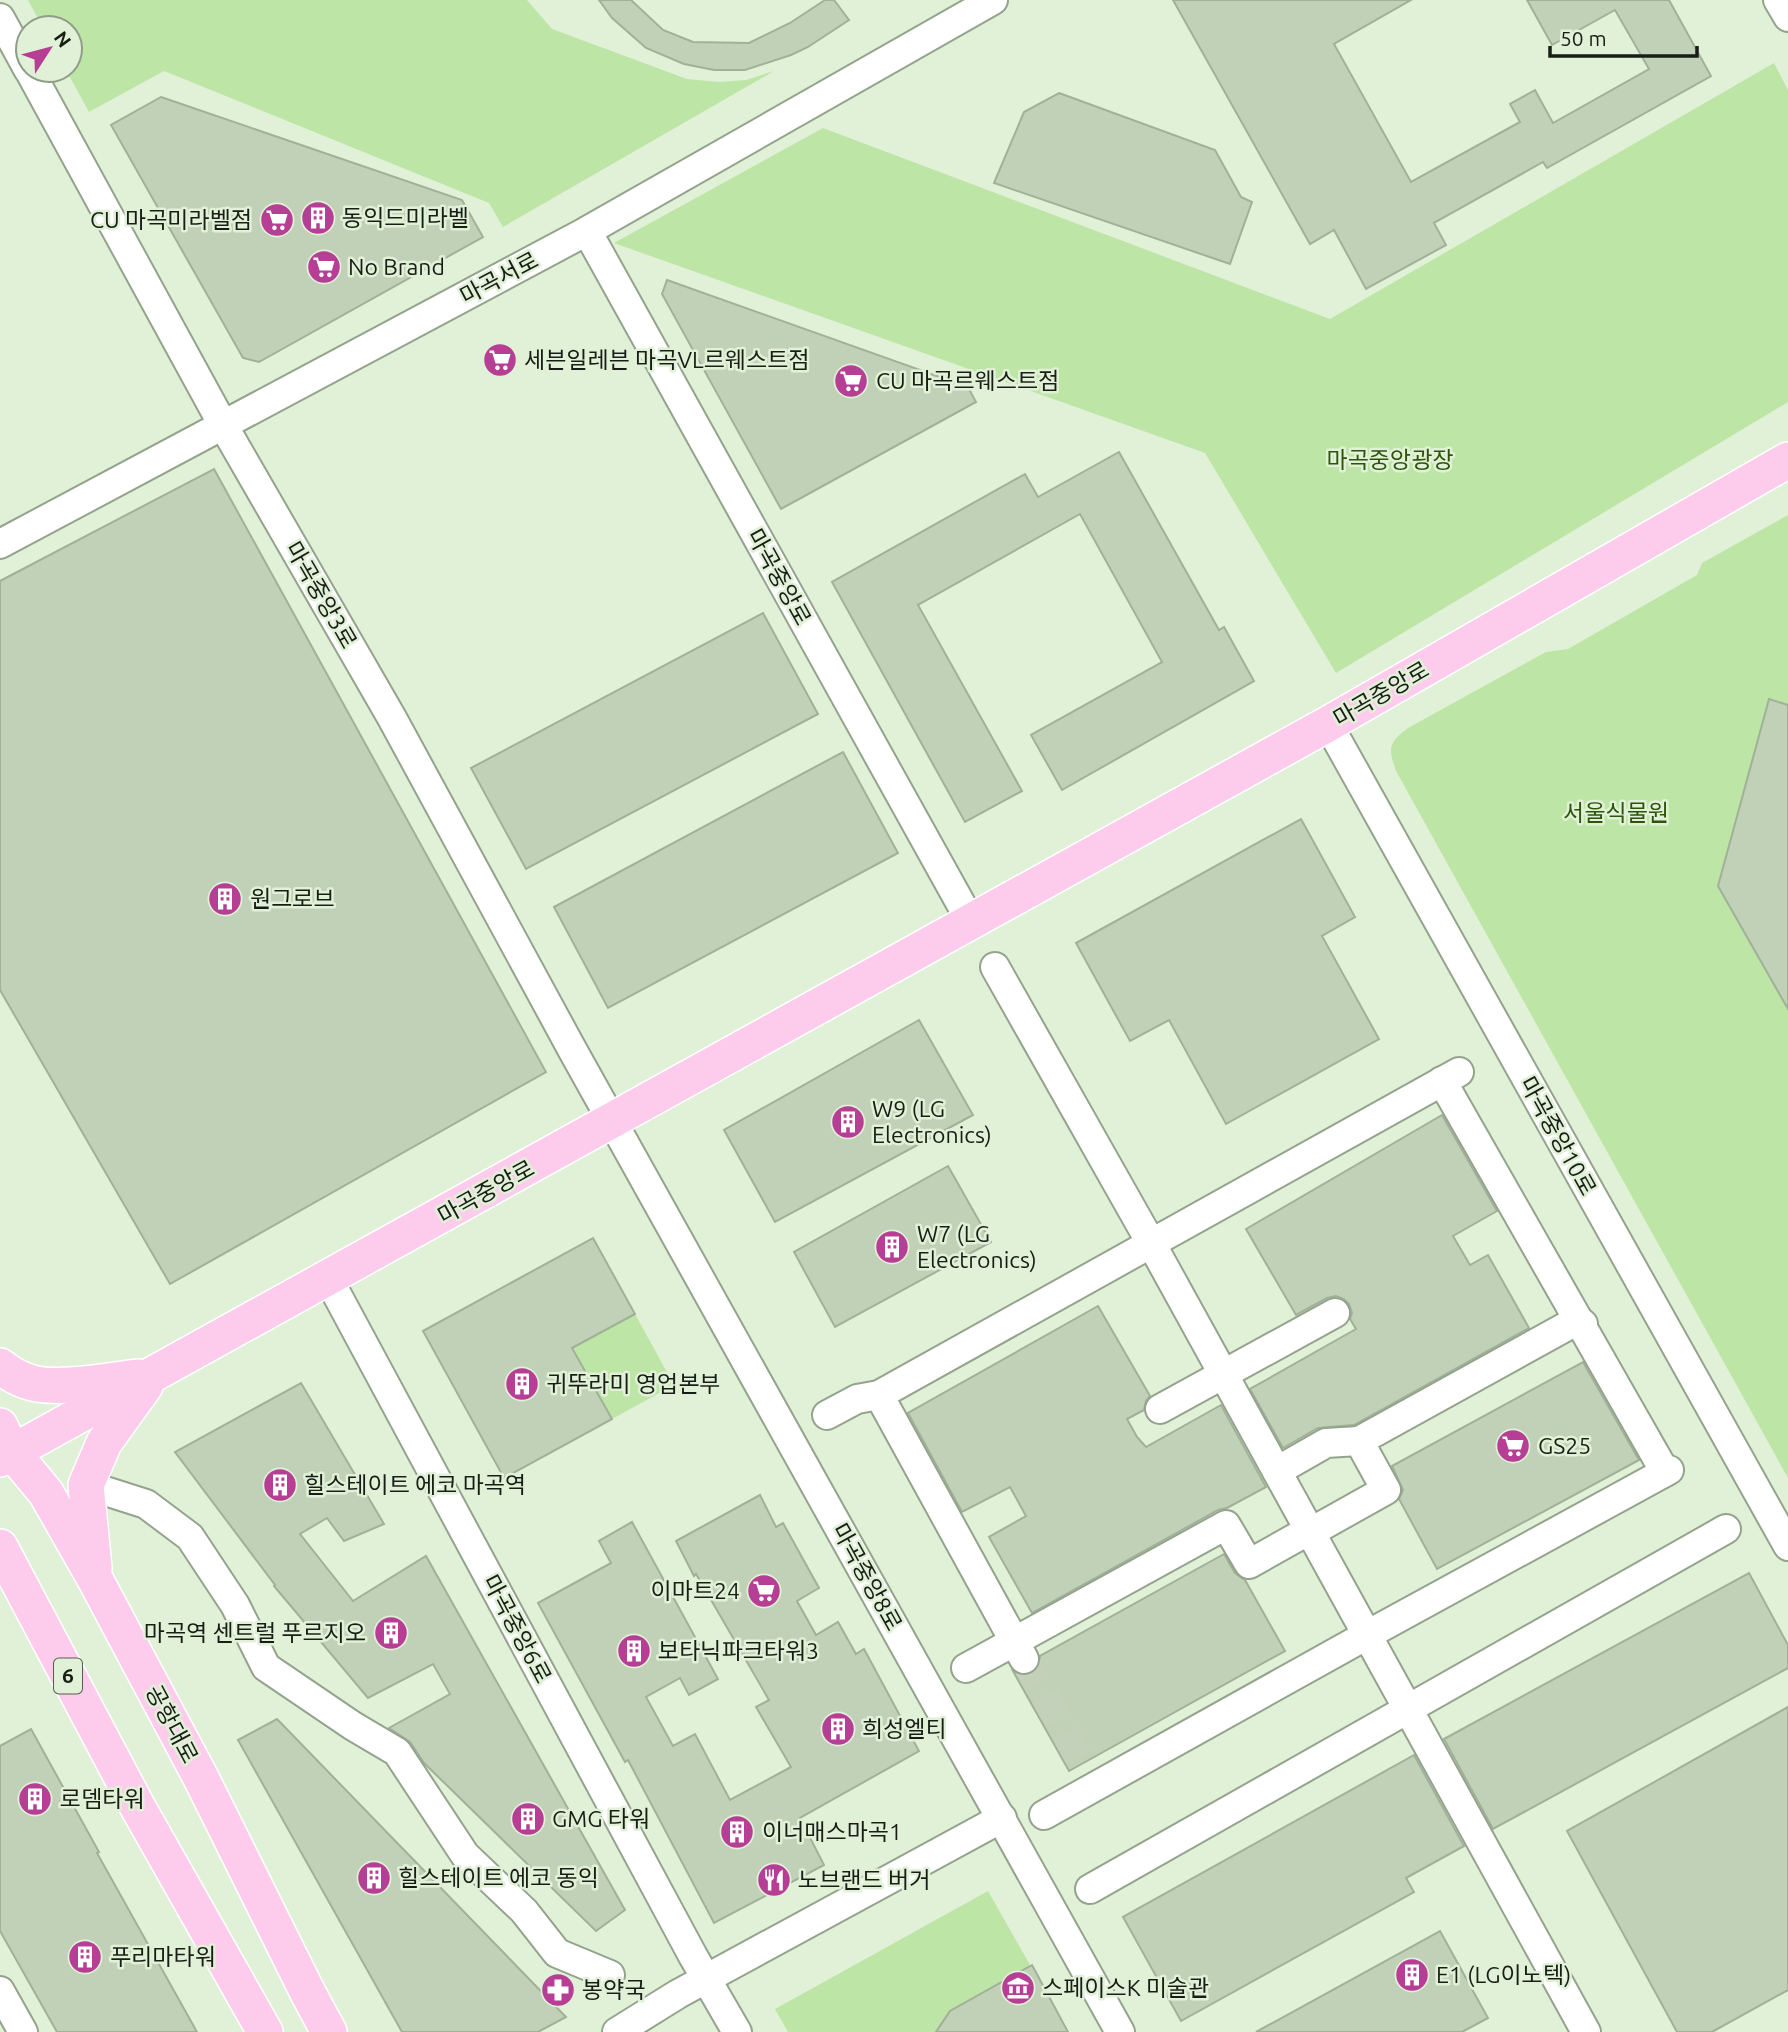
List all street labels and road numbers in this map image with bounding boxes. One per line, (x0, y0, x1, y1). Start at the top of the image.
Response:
street label: 마곡서로 (456, 247, 542, 308)
street label: 마곡중앙로 (743, 524, 816, 629)
street label: 마곡중앙3로 (281, 537, 362, 652)
street label: 마곡중앙로 (1329, 656, 1433, 731)
street label: 마곡중앙10로 (1516, 1072, 1601, 1199)
street label: 마곡중앙로 (433, 1155, 538, 1228)
street label: 마곡중앙8로 (828, 1519, 907, 1635)
street label: 마곡중앙6로 (479, 1570, 556, 1687)
road number: 6 (54, 1658, 82, 1694)
street label: 공항대로 (142, 1681, 203, 1767)

